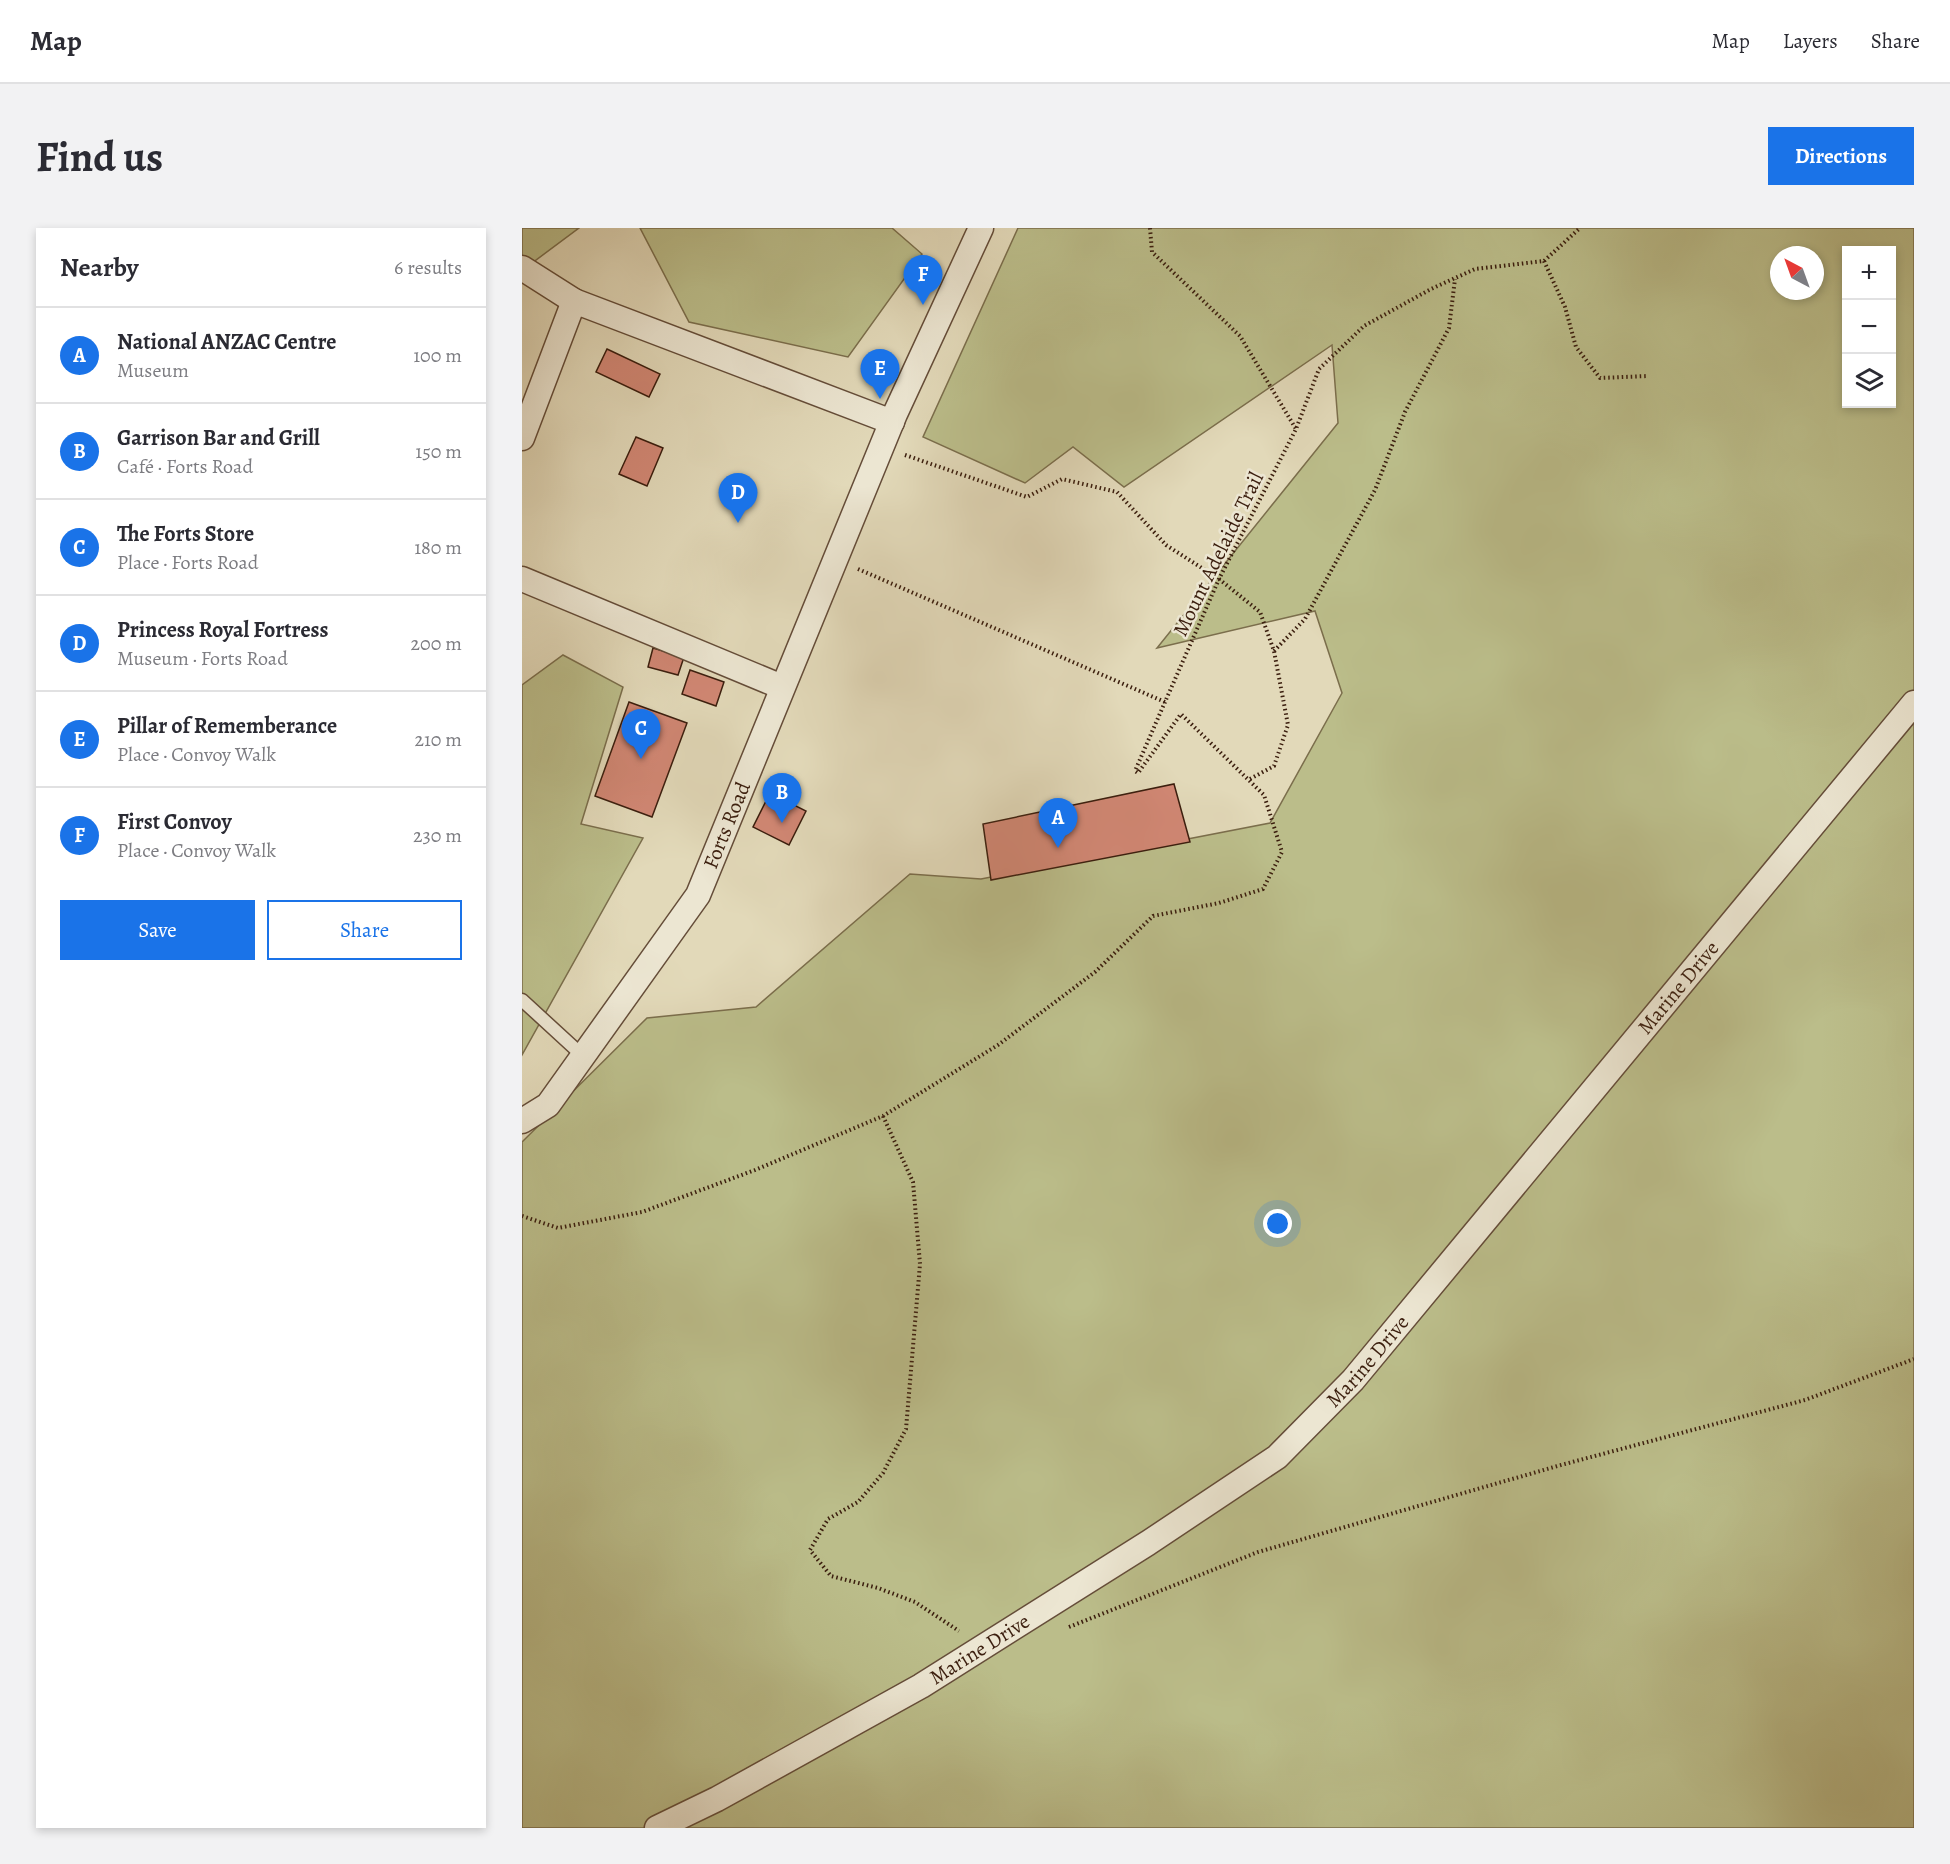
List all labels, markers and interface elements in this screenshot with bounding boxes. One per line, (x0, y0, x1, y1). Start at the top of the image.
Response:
text: Map (30, 22, 82, 60)
text: Map (1711, 27, 1750, 55)
text: Layers (1783, 27, 1838, 55)
text: Share (1871, 27, 1920, 55)
button: Directions (1768, 127, 1914, 185)
text: Find us (36, 128, 163, 185)
north arrow (1770, 246, 1824, 300)
map controls (1842, 246, 1896, 408)
button: + (1842, 246, 1896, 300)
text: Nearby (60, 250, 139, 285)
text: 6 results (394, 254, 462, 281)
pin: F (904, 256, 942, 305)
button: − (1842, 300, 1896, 354)
text: National ANZAC Centre (117, 327, 336, 357)
text: A (73, 342, 86, 369)
text: 100 m (413, 342, 462, 369)
pin: E (860, 350, 900, 399)
button: layers (1842, 354, 1896, 408)
text: Museum (117, 357, 189, 384)
text: Garrison Bar and Grill (117, 423, 320, 453)
text: B (73, 438, 86, 465)
text: 150 m (415, 438, 462, 465)
text: Café · Forts Road (117, 453, 253, 480)
street label: Mount Adelaide Trail (1166, 467, 1270, 641)
pin: D (718, 474, 758, 523)
text: The Forts Store (117, 519, 254, 549)
text: C (73, 534, 86, 561)
text: 180 m (414, 534, 462, 561)
text: Place · Forts Road (117, 549, 258, 576)
text: Princess Royal Fortress (117, 615, 329, 645)
text: D (73, 630, 86, 657)
text: 200 m (411, 630, 462, 657)
text: Museum · Forts Road (117, 645, 288, 672)
pin: C (622, 710, 660, 759)
text: Pillar of Rememberance (117, 711, 337, 741)
text: E (74, 726, 85, 753)
text: 210 m (414, 726, 462, 753)
text: Place · Convoy Walk (117, 741, 276, 768)
pin: B (762, 774, 802, 823)
street label: Forts Road (696, 777, 757, 873)
pin: A (1038, 798, 1078, 848)
text: First Convoy (117, 807, 232, 837)
text: F (74, 822, 85, 849)
text: 230 m (413, 822, 462, 849)
text: Place · Convoy Walk (117, 837, 276, 864)
button: Save (60, 900, 255, 960)
button: Share (267, 900, 462, 960)
street label: Marine Drive (1631, 935, 1725, 1040)
your location (1263, 1209, 1292, 1238)
street label: Marine Drive (1320, 1309, 1415, 1413)
street label: Marine Drive (924, 1607, 1035, 1691)

